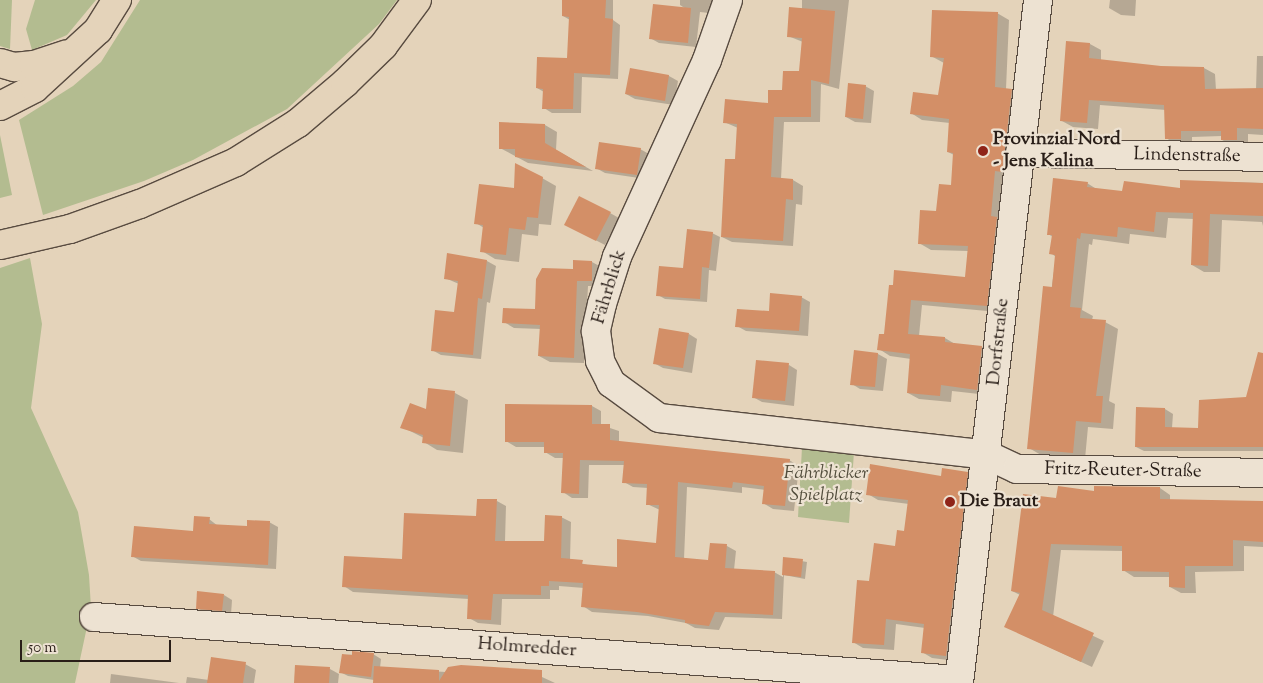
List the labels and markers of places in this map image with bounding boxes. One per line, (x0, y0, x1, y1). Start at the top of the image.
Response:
place label: Provinzial Nord - Jens Kalina (993, 129, 1121, 173)
marker: Provinzial Nord - Jens Kalina (977, 145, 989, 157)
place label: Die Braut (960, 491, 1038, 513)
marker: Die Braut (944, 496, 956, 508)

